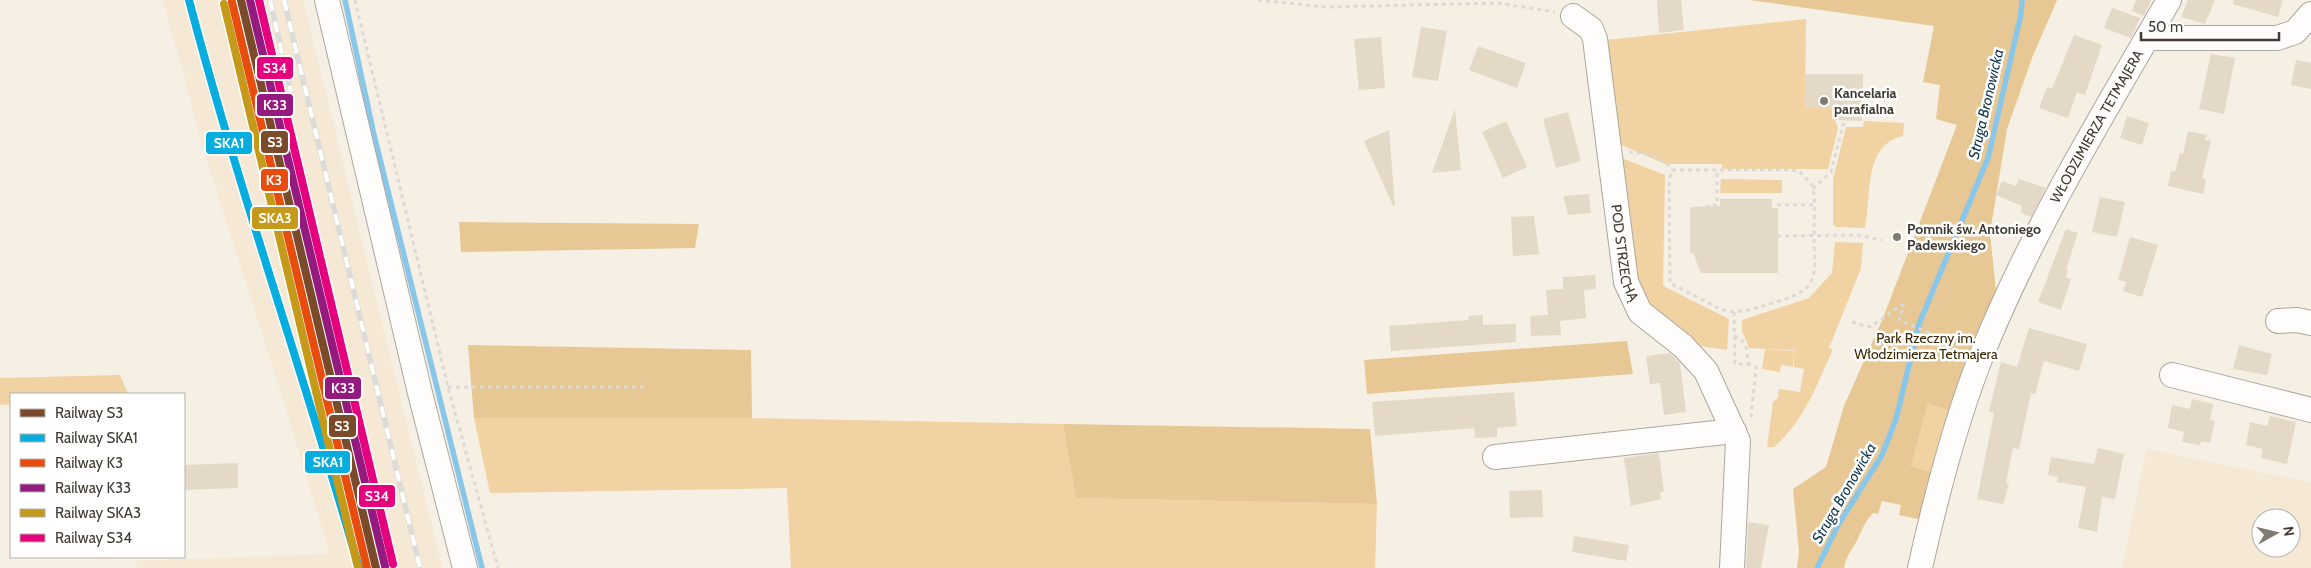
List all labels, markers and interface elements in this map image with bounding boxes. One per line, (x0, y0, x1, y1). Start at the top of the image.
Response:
scale bar (2141, 10, 2278, 42)
text: 50 m (2148, 18, 2183, 36)
street label: WŁODZIMIERZA TETMAJERA (2046, 46, 2147, 206)
water label: Struga Bronowicka (1965, 47, 2007, 161)
line badge: S34 (256, 56, 294, 80)
text: S34 (263, 59, 287, 77)
place label: Kancelaria parafialna (1834, 84, 1897, 118)
line badge: K33 (256, 93, 294, 117)
marker: Kancelaria parafialna (1818, 95, 1830, 107)
text: K33 (263, 96, 287, 114)
line badge: S3 (260, 130, 289, 154)
line badge: SKA1 (205, 131, 253, 155)
text: S3 (267, 133, 283, 151)
text: SKA1 (214, 134, 244, 152)
line badge: K3 (260, 168, 289, 192)
text: K3 (266, 171, 282, 189)
street label: POD STRZECHĄ (1607, 203, 1643, 305)
line badge: SKA3 (251, 206, 299, 230)
text: SKA3 (258, 209, 292, 227)
place label: Pomnik św. Antoniego Padewskiego (1907, 220, 2041, 254)
marker: Pomnik św. Antoniego Padewskiego (1891, 231, 1903, 243)
park label: Park Rzeczny im. Włodzimierza Tetmajera (1854, 329, 1998, 363)
line badge: K33 (324, 376, 362, 400)
text: K33 (331, 379, 355, 397)
legend (10, 393, 185, 558)
text: Railway S3 (55, 404, 123, 422)
line badge: S3 (328, 414, 357, 438)
text: S3 (334, 417, 350, 435)
text: Railway SKA1 (55, 429, 138, 447)
water label: Struga Bronowicka (1808, 440, 1880, 546)
line badge: SKA1 (304, 450, 351, 474)
text: SKA1 (313, 453, 343, 471)
text: Railway K3 (55, 454, 123, 472)
text: Railway K33 (55, 479, 131, 497)
line badge: S34 (358, 484, 396, 508)
text: S34 (365, 487, 389, 505)
text: Railway SKA3 (55, 504, 141, 522)
north arrow (2251, 508, 2301, 558)
text: N (2279, 525, 2298, 537)
text: Railway S34 (55, 529, 132, 547)

